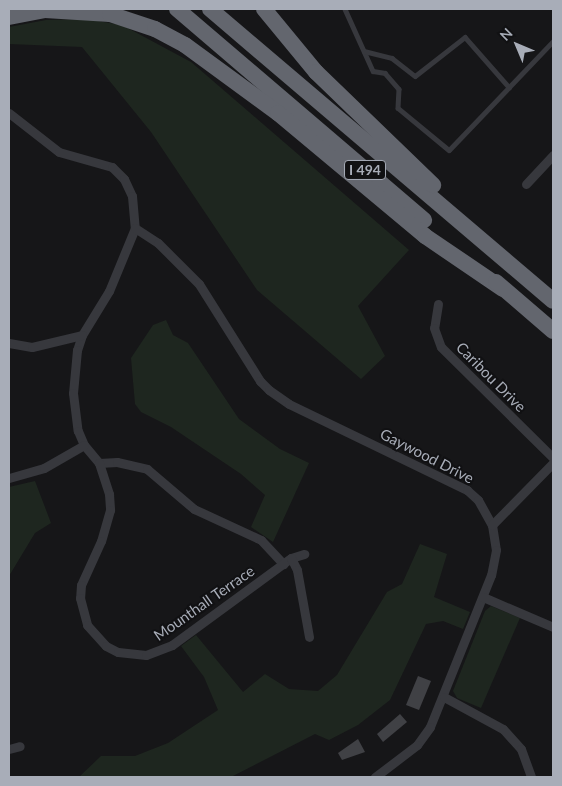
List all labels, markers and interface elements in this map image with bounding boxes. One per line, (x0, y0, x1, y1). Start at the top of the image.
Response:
north arrow (492, 20, 542, 70)
text: N (496, 24, 516, 44)
road number: I 494 (344, 158, 386, 182)
street label: Caribou Drive (452, 338, 530, 416)
street label: Gaywood Drive (377, 425, 477, 487)
street label: Mounthall Terrace (150, 561, 258, 645)

